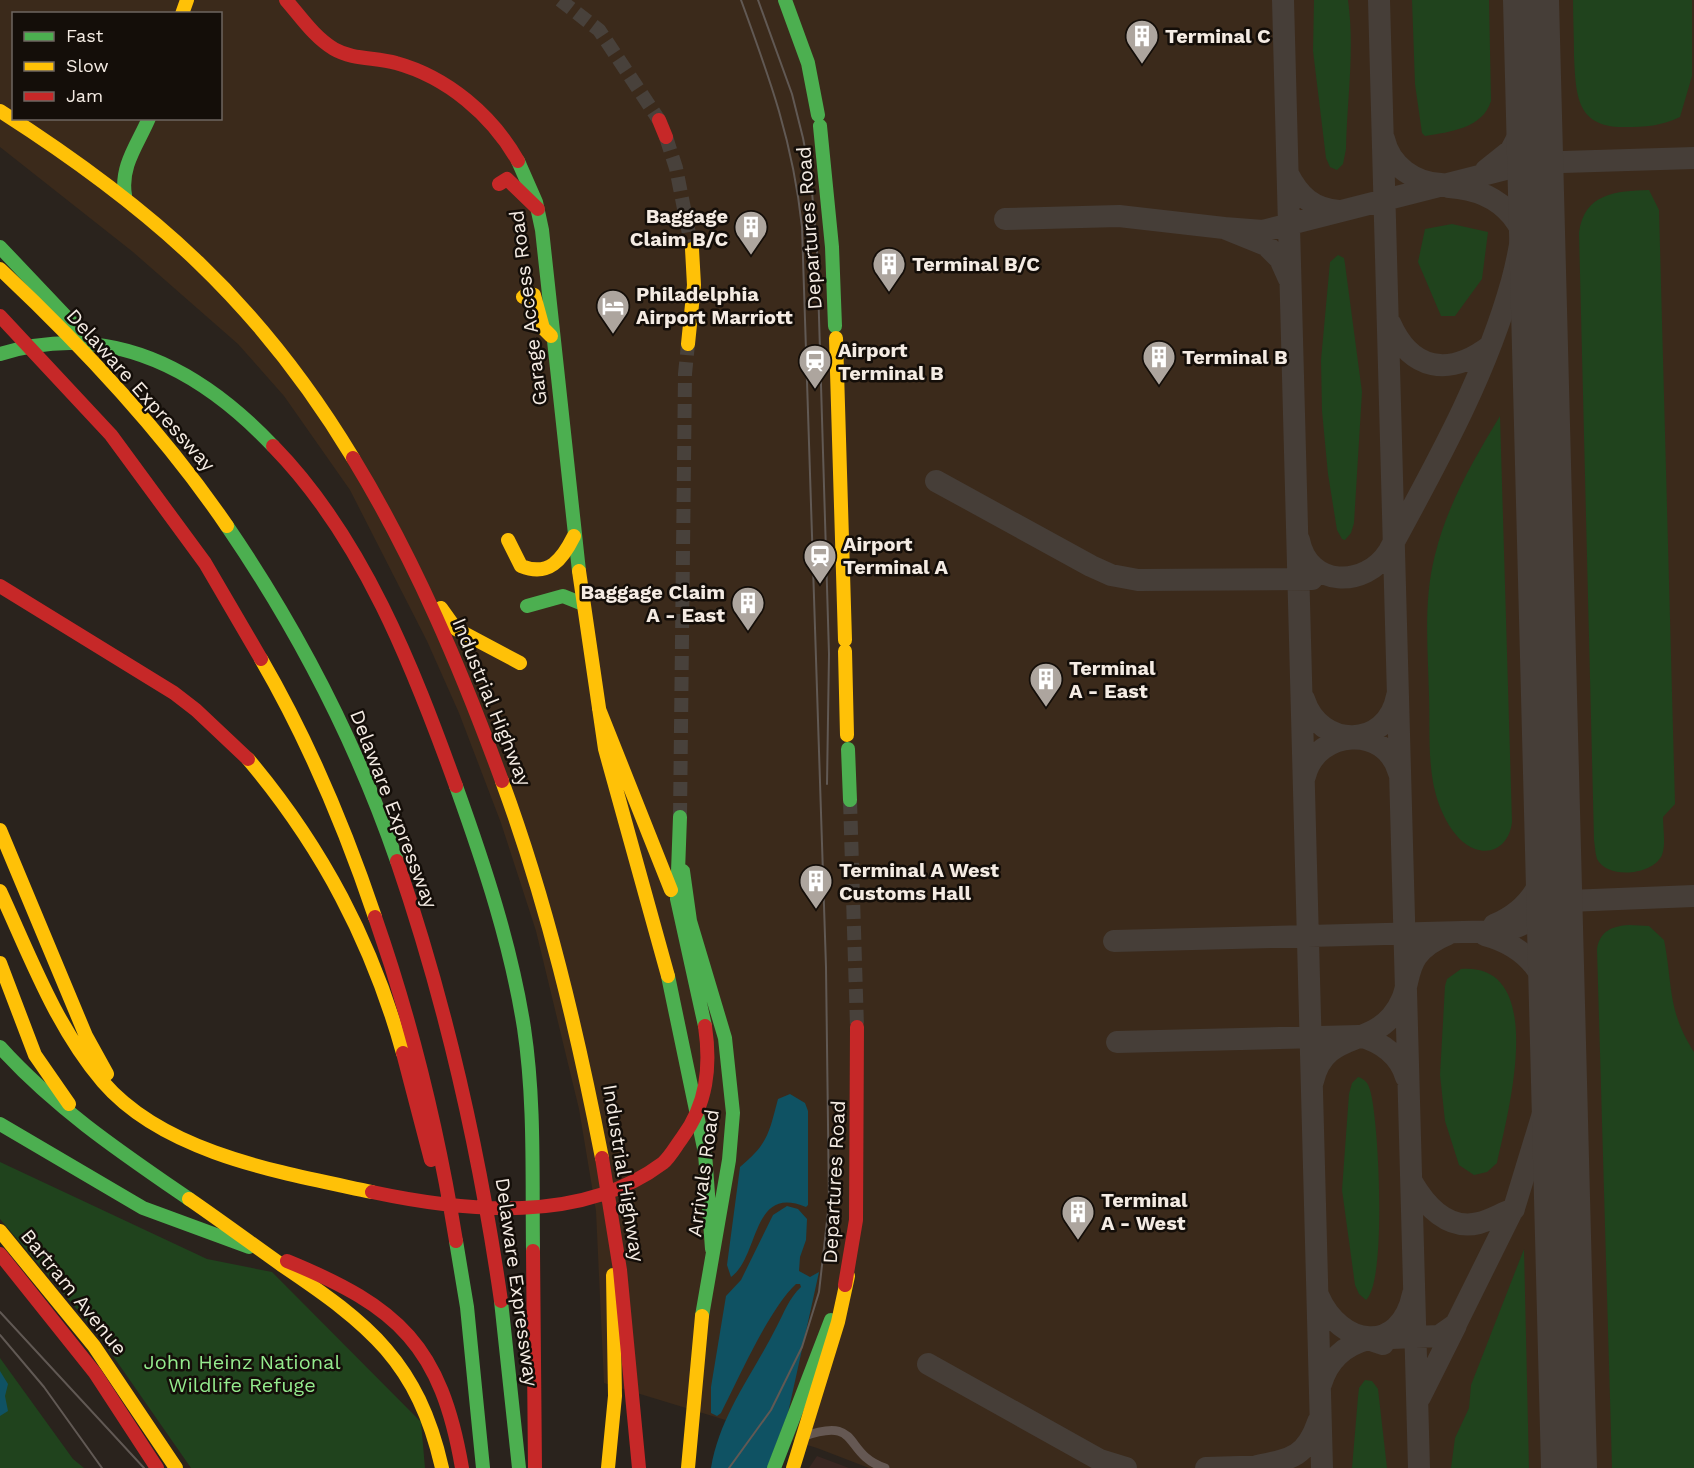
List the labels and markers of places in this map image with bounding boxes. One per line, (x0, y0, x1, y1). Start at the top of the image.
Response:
building icon: Terminal C (1124, 18, 1160, 65)
place label: Terminal C (1165, 24, 1271, 48)
place label: Baggage Claim B/C (630, 204, 728, 251)
building icon: Baggage Claim B/C (733, 209, 769, 256)
building icon: Terminal B/C (871, 246, 907, 293)
place label: Terminal B/C (912, 252, 1040, 276)
place label: Philadelphia Airport Marriott (636, 282, 793, 329)
hotel icon: Philadelphia Airport Marriott (595, 288, 631, 335)
place label: Airport Terminal B (838, 338, 944, 385)
building icon: Terminal B (1141, 339, 1177, 386)
station icon: Airport Terminal B (797, 343, 833, 390)
place label: Terminal B (1182, 345, 1288, 369)
place label: Airport Terminal A (843, 532, 949, 579)
station icon: Airport Terminal A (802, 538, 838, 585)
place label: Baggage Claim A - East (580, 580, 725, 627)
building icon: Baggage Claim A - East (730, 585, 766, 632)
place label: Terminal A - East (1069, 656, 1156, 703)
building icon: Terminal A - East (1028, 661, 1064, 708)
place label: Terminal A West Customs Hall (839, 858, 999, 905)
building icon: Terminal A West Customs Hall (798, 863, 834, 910)
place label: Terminal A - West (1101, 1188, 1188, 1235)
building icon: Terminal A - West (1060, 1194, 1096, 1241)

